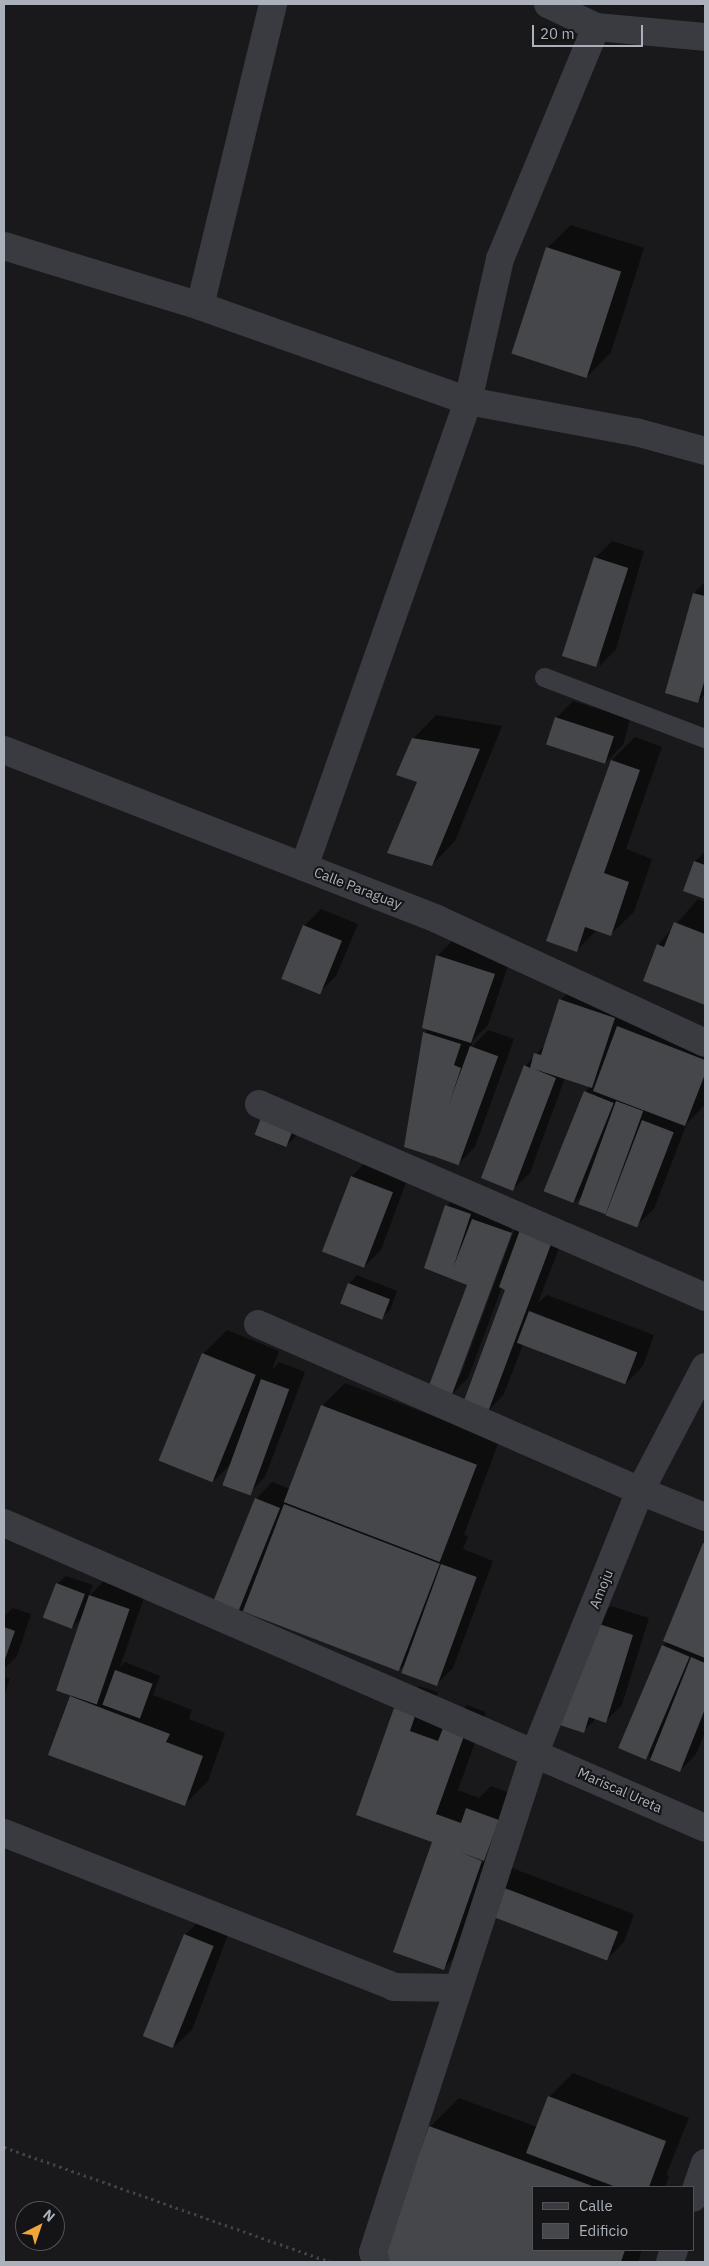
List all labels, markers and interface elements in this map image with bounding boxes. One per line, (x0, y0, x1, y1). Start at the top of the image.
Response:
scale bar (534, 15, 645, 47)
text: 20 m (540, 24, 575, 43)
street label: Calle Paraguay (312, 864, 404, 912)
street label: Amoju (586, 1567, 616, 1611)
street label: Mariscal Ureta (575, 1764, 665, 1816)
legend (532, 2186, 694, 2251)
text: Calle (579, 2196, 613, 2215)
north arrow (15, 2201, 65, 2251)
text: N (39, 2205, 59, 2226)
text: Edificio (579, 2221, 628, 2240)

